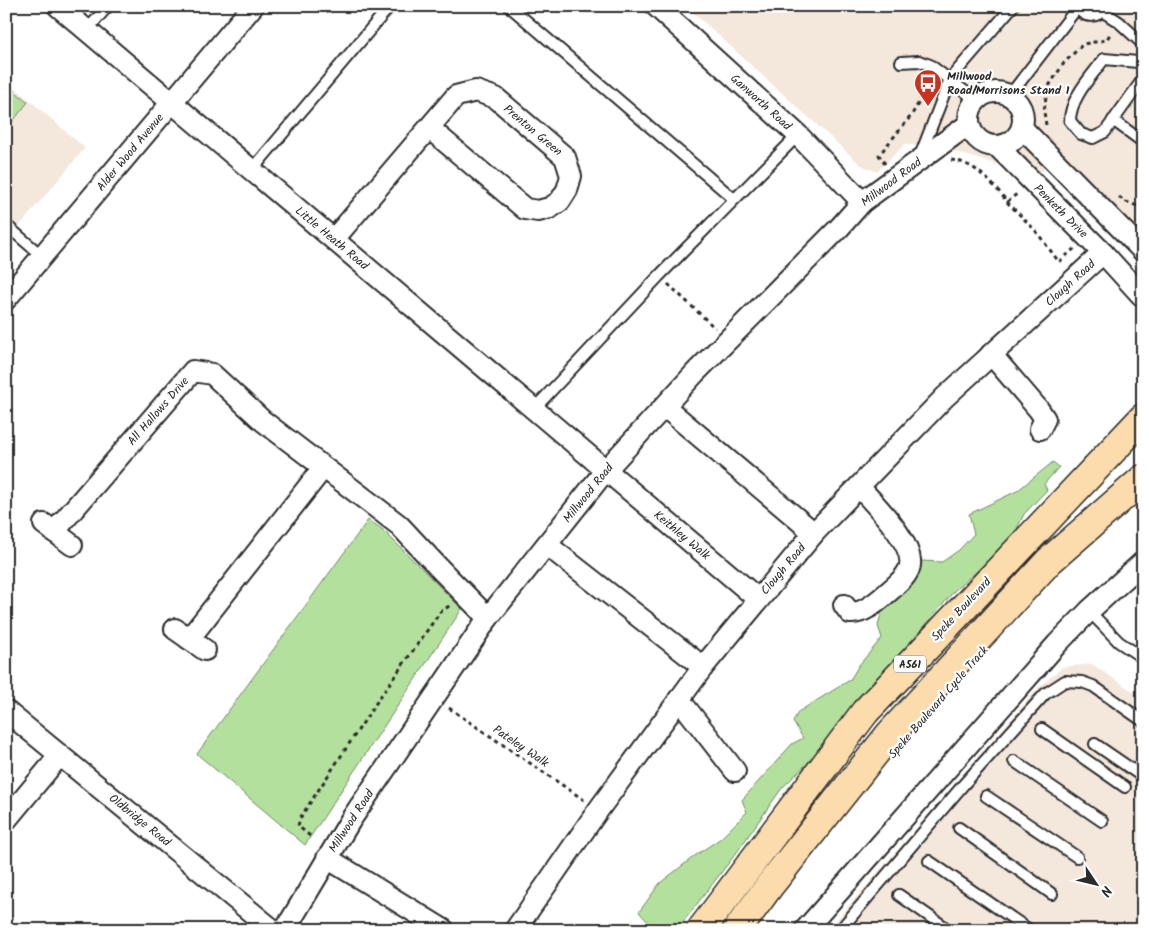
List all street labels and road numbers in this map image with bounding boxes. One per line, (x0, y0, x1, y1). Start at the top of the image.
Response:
street label: Ganworth Road (726, 70, 796, 136)
street label: Prenton Green (499, 100, 566, 161)
street label: Alder Wood Avenue (92, 109, 169, 196)
street label: Millwood Road (857, 153, 927, 212)
street label: Penketh Drive (1029, 180, 1093, 243)
street label: Little Heath Road (291, 202, 373, 276)
street label: Clough Road (1041, 255, 1101, 311)
street label: All Hallows Drive (123, 372, 194, 450)
street label: Millwood Road (558, 459, 619, 527)
street label: Keithley Walk (649, 506, 714, 565)
street label: Clough Road (756, 539, 811, 599)
street label: Speke Boulevard (927, 572, 997, 646)
street label: Speke Boulevard Cycle Track (884, 641, 993, 763)
road number: A561 (894, 656, 926, 672)
street label: Pateley Walk (489, 720, 553, 773)
street label: Millwood Road (324, 785, 380, 857)
street label: Oldbridge Road (104, 789, 176, 852)

